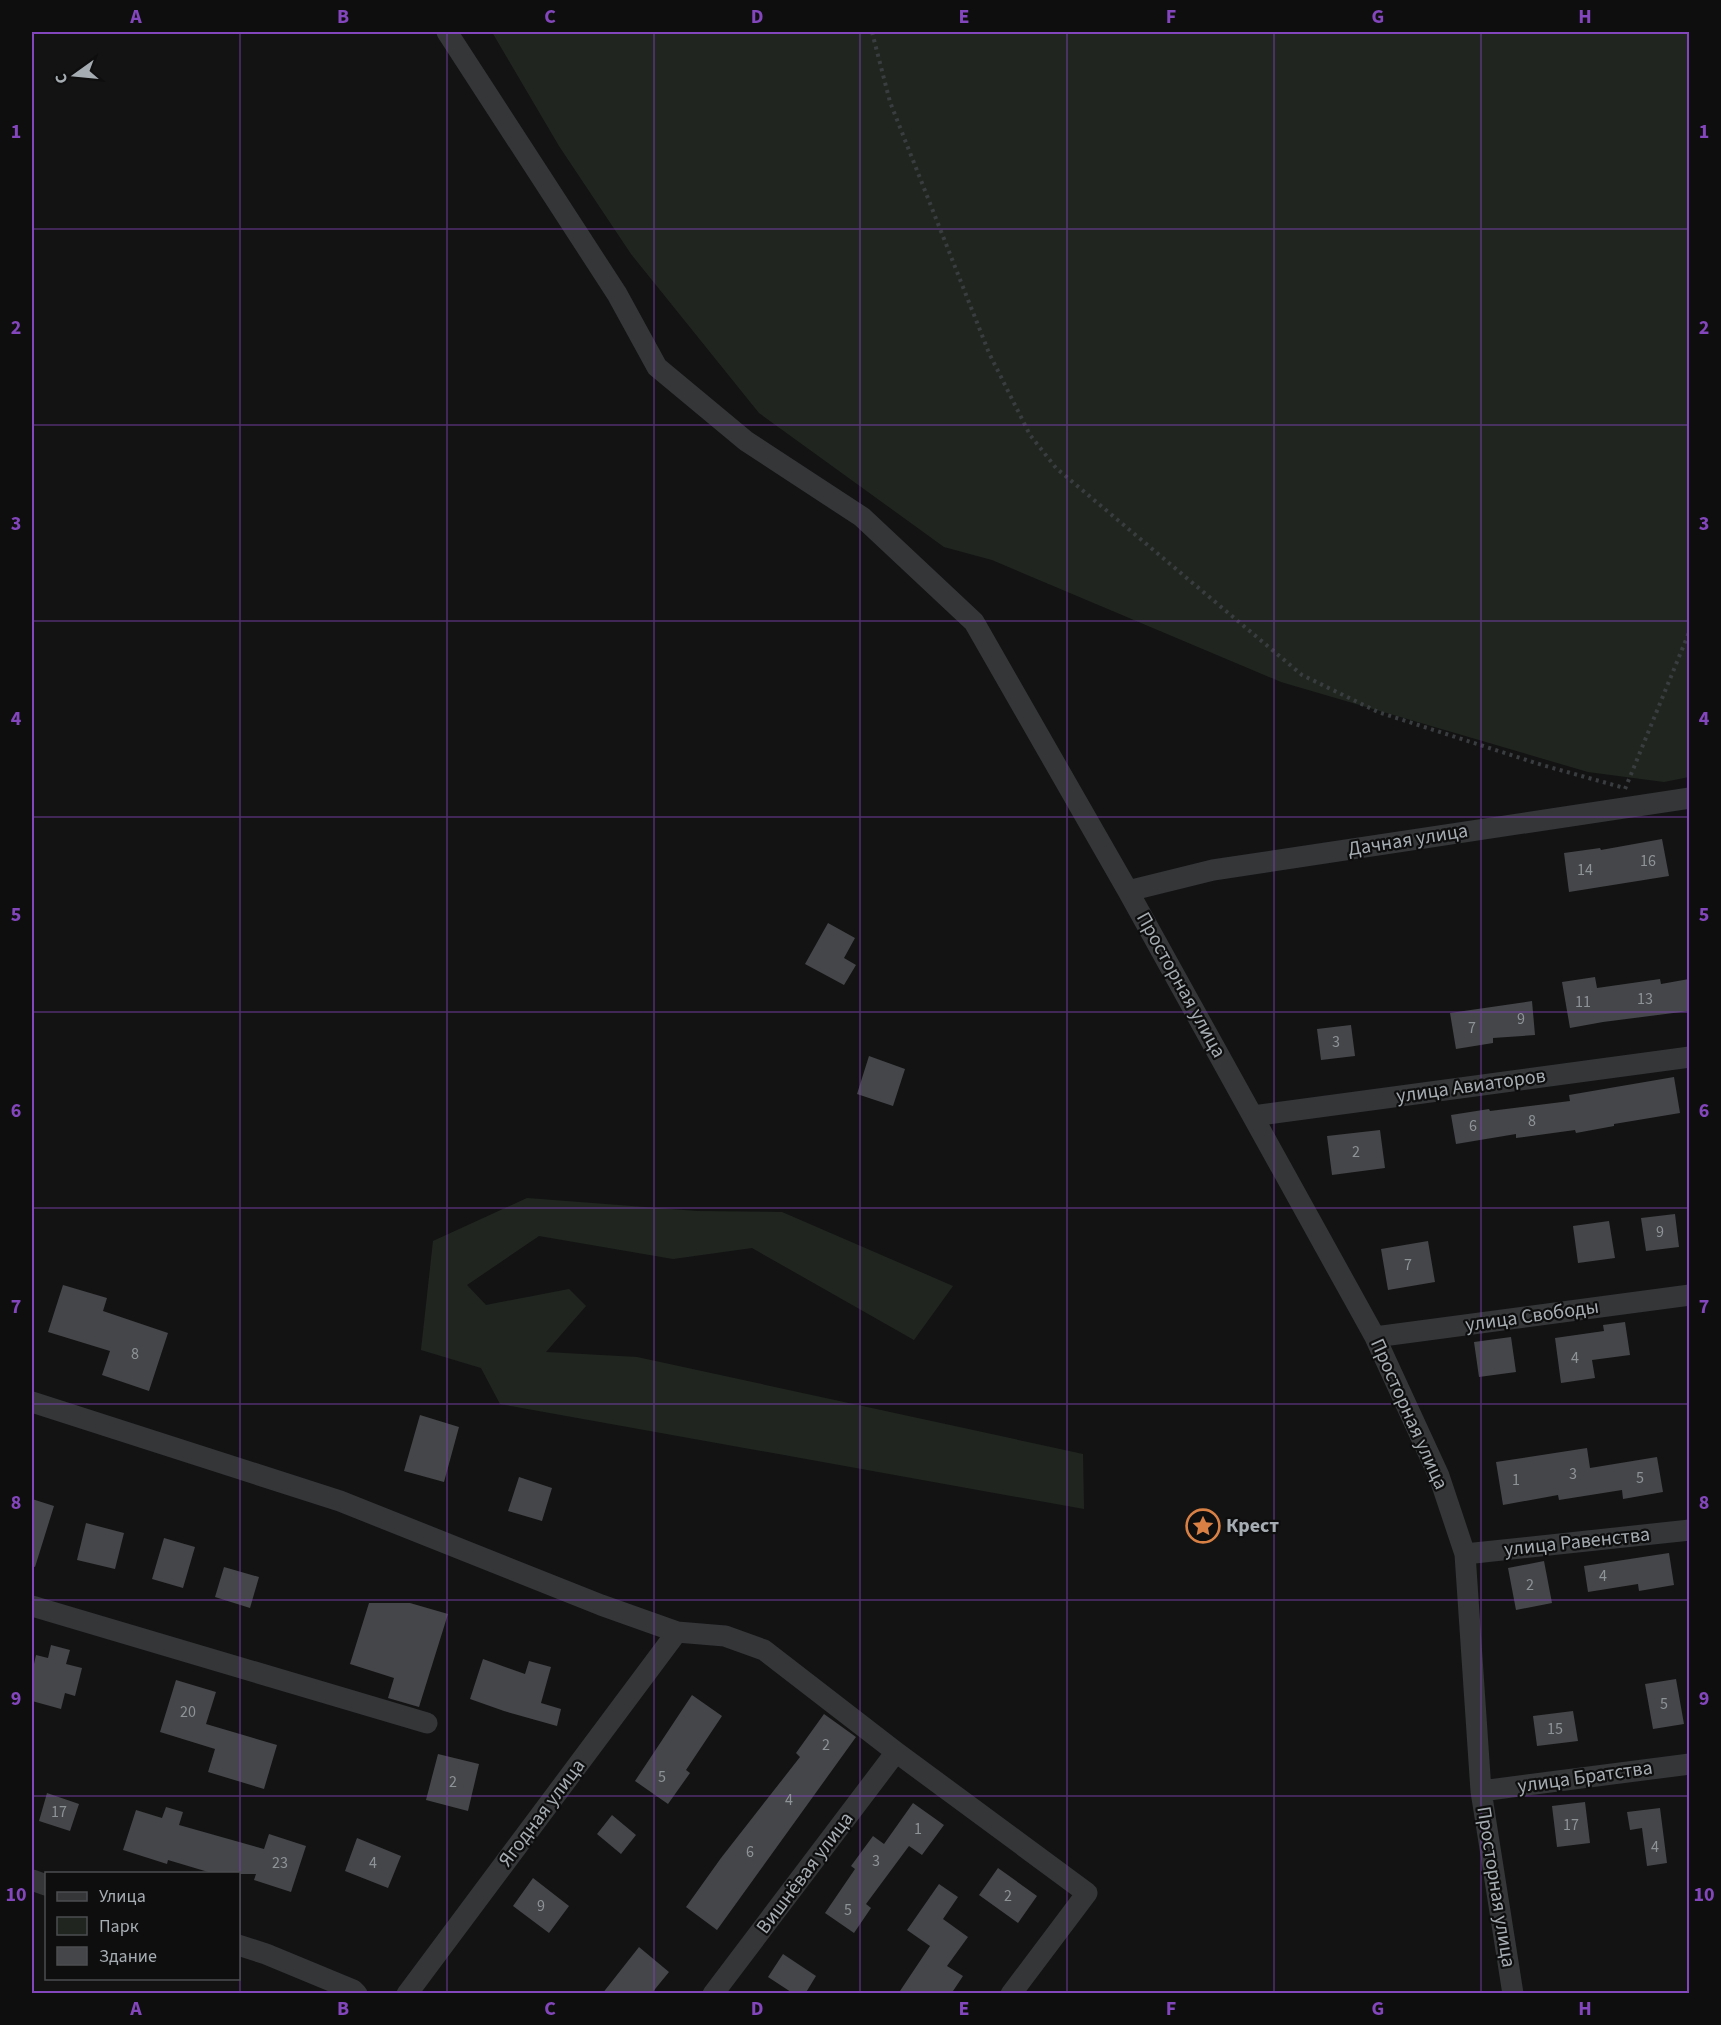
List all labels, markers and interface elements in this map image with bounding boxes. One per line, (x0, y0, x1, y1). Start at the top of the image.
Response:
text: A (129, 3, 142, 31)
text: B (337, 3, 349, 31)
text: C (544, 3, 556, 31)
text: D (751, 3, 763, 31)
text: E (959, 3, 969, 31)
text: F (1166, 3, 1176, 31)
text: G (1372, 3, 1384, 31)
text: H (1578, 3, 1592, 31)
north arrow (45, 45, 105, 105)
text: С (50, 71, 73, 86)
text: 1 (11, 118, 21, 146)
text: 1 (1699, 118, 1709, 146)
text: 2 (11, 314, 21, 342)
text: 2 (1699, 314, 1709, 342)
text: 3 (11, 510, 21, 538)
text: 3 (1699, 510, 1709, 538)
text: 4 (11, 705, 22, 733)
text: 4 (1699, 705, 1710, 733)
street label: Дачная улица (1346, 817, 1470, 863)
house number: 16 (1640, 850, 1656, 872)
house number: 14 (1577, 859, 1593, 881)
text: 5 (11, 901, 21, 929)
text: 5 (1699, 901, 1709, 929)
street label: Просторная улица (1129, 907, 1233, 1063)
house number: 13 (1637, 988, 1653, 1010)
house number: 11 (1575, 991, 1591, 1013)
house number: 9 (1517, 1008, 1525, 1030)
house number: 7 (1468, 1017, 1476, 1039)
house number: 3 (1332, 1031, 1340, 1053)
street label: улица Авиаторов (1395, 1062, 1547, 1110)
text: 6 (11, 1097, 21, 1125)
text: 6 (1699, 1097, 1709, 1125)
house number: 8 (1528, 1110, 1536, 1132)
house number: 6 (1469, 1115, 1477, 1137)
house number: 2 (1352, 1141, 1360, 1163)
house number: 9 (1656, 1221, 1664, 1243)
house number: 7 (1404, 1254, 1412, 1276)
text: 7 (11, 1293, 21, 1321)
street label: улица Свободы (1463, 1293, 1601, 1339)
text: 7 (1699, 1293, 1709, 1321)
street label: Просторная улица (1363, 1334, 1455, 1494)
house number: 8 (131, 1343, 139, 1365)
house number: 4 (1571, 1347, 1579, 1369)
house number: 3 (1569, 1463, 1577, 1485)
house number: 5 (1636, 1467, 1644, 1489)
house number: 1 (1512, 1469, 1520, 1491)
text: 8 (11, 1489, 21, 1517)
text: 8 (1699, 1489, 1709, 1517)
place icon: Крест (1185, 1508, 1221, 1544)
place label: Крест (1226, 1512, 1279, 1540)
street label: улица Равенства (1503, 1520, 1651, 1564)
house number: 4 (1599, 1565, 1607, 1587)
house number: 2 (1526, 1574, 1534, 1596)
text: 9 (11, 1685, 21, 1713)
text: 9 (1699, 1685, 1709, 1713)
house number: 5 (1660, 1693, 1668, 1715)
house number: 20 (180, 1701, 196, 1723)
house number: 15 (1547, 1718, 1563, 1740)
house number: 2 (822, 1734, 830, 1756)
street label: Ягодная улица (492, 1753, 592, 1873)
street label: улица Братства (1516, 1754, 1654, 1800)
house number: 5 (658, 1766, 666, 1788)
house number: 2 (449, 1771, 457, 1793)
house number: 4 (785, 1789, 793, 1811)
house number: 17 (51, 1801, 67, 1823)
street label: Просторная улица (1469, 1804, 1523, 1970)
street label: Вишнёвая улица (750, 1806, 860, 1940)
house number: 17 (1563, 1814, 1579, 1836)
house number: 1 (914, 1818, 922, 1840)
house number: 4 (1651, 1836, 1659, 1858)
house number: 6 (746, 1841, 754, 1863)
house number: 3 (872, 1850, 880, 1872)
house number: 23 (272, 1852, 288, 1874)
house number: 4 (369, 1852, 377, 1874)
legend (45, 1872, 240, 1980)
text: 10 (5, 1881, 27, 1909)
text: 10 (1693, 1881, 1715, 1909)
text: Улица (99, 1884, 146, 1909)
house number: 2 (1004, 1885, 1012, 1907)
house number: 9 (537, 1895, 545, 1917)
house number: 5 (844, 1899, 852, 1921)
text: Парк (99, 1914, 139, 1939)
text: Здание (99, 1944, 157, 1969)
text: A (129, 1995, 142, 2023)
text: B (337, 1995, 349, 2023)
text: C (544, 1995, 556, 2023)
text: D (751, 1995, 763, 2023)
text: E (959, 1995, 969, 2023)
text: F (1166, 1995, 1176, 2023)
text: G (1372, 1995, 1384, 2023)
text: H (1578, 1995, 1592, 2023)

